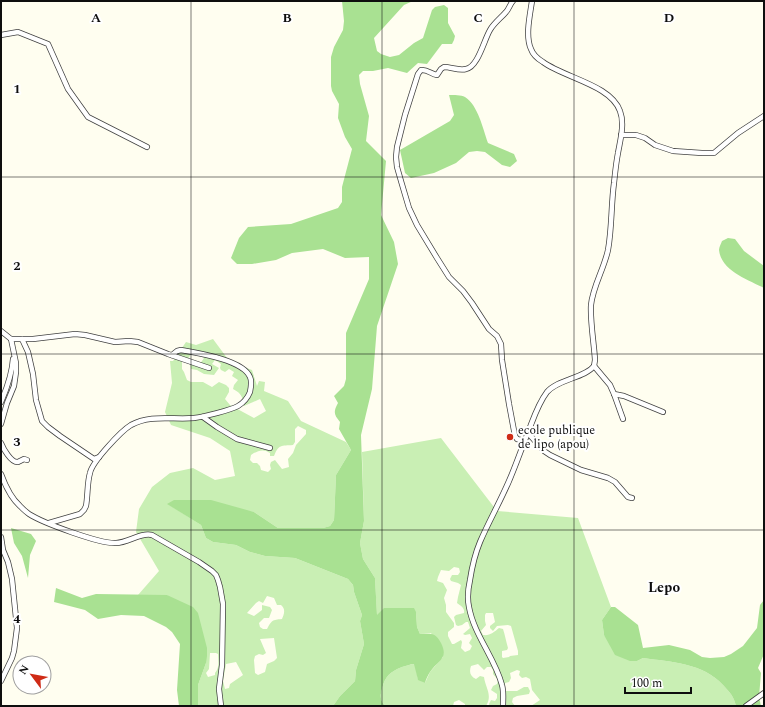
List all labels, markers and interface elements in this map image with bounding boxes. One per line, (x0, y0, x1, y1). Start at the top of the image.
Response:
text: A (91, 8, 101, 28)
text: B (282, 8, 292, 28)
text: C (473, 8, 483, 28)
text: D (664, 8, 674, 28)
text: 1 (13, 79, 21, 99)
text: 2 (13, 256, 21, 276)
place label: ecole publique de lipo (apou) (518, 421, 595, 454)
text: 3 (13, 432, 21, 452)
marker: ecole publique de lipo (apou) (505, 432, 515, 442)
district label: Lepo (648, 577, 680, 598)
text: 4 (13, 609, 21, 629)
north arrow (12, 655, 52, 695)
text: N (14, 662, 34, 678)
scale bar (625, 669, 691, 695)
text: 100 m (631, 674, 662, 693)

